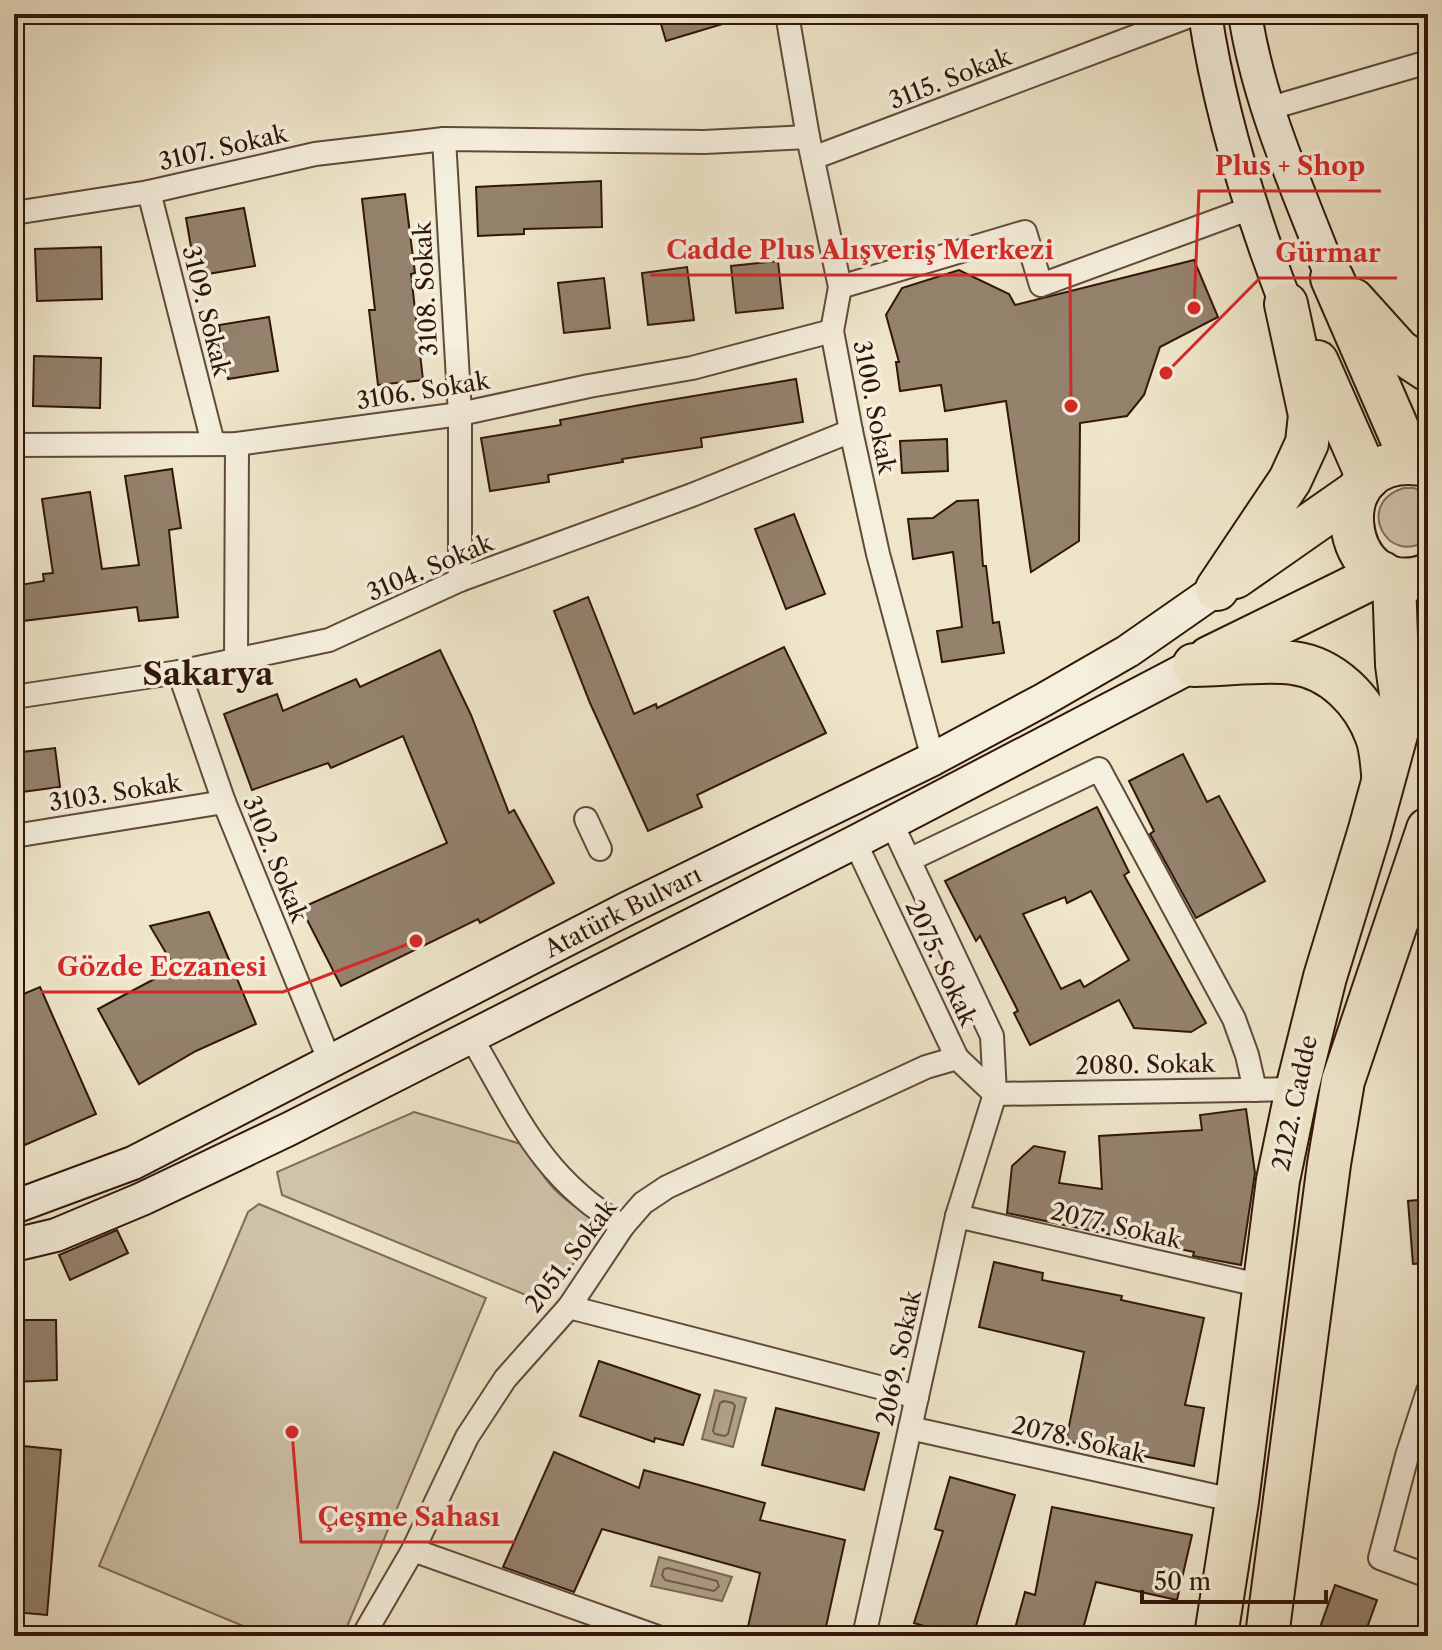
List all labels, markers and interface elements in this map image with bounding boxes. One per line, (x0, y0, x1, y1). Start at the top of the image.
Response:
street label: 3115. Sokak (885, 42, 1016, 115)
street label: 3107. Sokak (156, 118, 291, 176)
callout: Plus + Shop (1199, 141, 1381, 191)
text: Plus + Shop (1215, 150, 1365, 182)
street label: 3108. Sokak (407, 220, 443, 357)
callout: Cadde Plus Alışveriş Merkezi (650, 225, 1070, 275)
callout: Gürmar (1260, 228, 1397, 278)
text: Cadde Plus Alışveriş Merkezi (666, 234, 1054, 266)
text: Gürmar (1275, 237, 1381, 269)
street label: 3109. Sokak (176, 243, 237, 380)
street label: 3100. Sokak (847, 338, 902, 477)
street label: 3106. Sokak (354, 366, 493, 415)
street label: 3104. Sokak (362, 528, 498, 607)
district label: Sakarya (142, 654, 274, 693)
street label: 3103. Sokak (47, 768, 184, 817)
street label: 3102. Sokak (237, 791, 314, 927)
street label: Atatürk Bulvarı (539, 860, 706, 964)
street label: 2075. Sokak (900, 895, 984, 1031)
callout: Gözde Eczanesi (41, 942, 283, 992)
text: Gözde Eczanesi (57, 951, 267, 983)
street label: 2122. Cadde (1266, 1032, 1323, 1173)
street label: 2080. Sokak (1075, 1049, 1216, 1080)
street label: 2051. Sokak (519, 1193, 623, 1318)
street label: 2077. Sokak (1048, 1196, 1185, 1255)
street label: 2069. Sokak (870, 1286, 927, 1428)
street label: 2078. Sokak (1009, 1410, 1150, 1469)
callout: Çeşme Sahası (301, 1492, 516, 1542)
text: Çeşme Sahası (318, 1501, 500, 1533)
scale bar (1142, 1554, 1326, 1604)
text: 50 m (1154, 1567, 1211, 1596)

